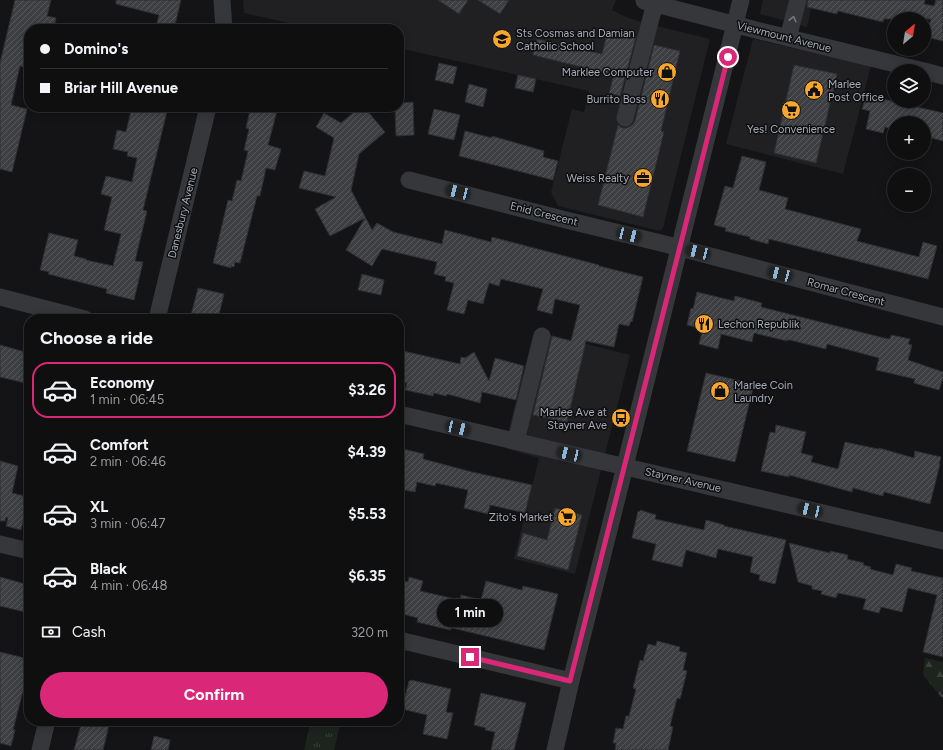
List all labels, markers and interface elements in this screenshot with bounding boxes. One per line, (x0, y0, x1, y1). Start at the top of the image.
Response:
north arrow (887, 12, 931, 56)
map controls (887, 12, 931, 212)
one-way arrow (789, 16, 797, 22)
street label: Viewmount Avenue (735, 19, 833, 55)
place label: Sts Cosmas and Damian Catholic School (516, 27, 635, 53)
school or university icon: Sts Cosmas and Damian Catholic School (491, 28, 513, 50)
text: Domino's (64, 40, 128, 58)
route start (719, 48, 737, 66)
shop icon: Marklee Computer (656, 61, 678, 83)
button: layers (887, 64, 931, 108)
place label: Marklee Computer (562, 66, 653, 79)
place label: Marlee Post Office (828, 78, 884, 104)
text: Briar Hill Avenue (64, 79, 178, 97)
public building icon: Marlee Post Office (803, 79, 825, 101)
restaurant icon: Burrito Boss (649, 88, 671, 110)
place label: Burrito Boss (587, 93, 646, 106)
supermarket icon: Yes! Convenience (780, 99, 802, 121)
button: + (887, 116, 931, 160)
place label: Yes! Convenience (747, 123, 835, 136)
street label: Danesbury Avenue (166, 167, 200, 259)
office icon: Weiss Realty (632, 167, 654, 189)
button: − (887, 168, 931, 212)
place label: Weiss Realty (566, 172, 629, 185)
car (445, 183, 471, 201)
street label: Enid Crescent (509, 199, 579, 229)
car (616, 226, 642, 244)
car (685, 243, 711, 261)
car (767, 265, 793, 283)
street label: Romar Crescent (806, 275, 886, 309)
restaurant icon: Lechon Republik (693, 313, 715, 335)
place label: Lechon Republik (718, 318, 800, 331)
text: Choose a ride (40, 327, 153, 349)
icon: car (42, 372, 78, 408)
text: Economy (90, 374, 155, 392)
place label: Marlee Coin Laundry (734, 379, 793, 405)
shop icon: Marlee Coin Laundry (709, 380, 731, 402)
text: $3.26 (348, 381, 386, 399)
text: 1 min · 06:45 (90, 392, 164, 407)
place label: Marlee Ave at Stayner Ave (540, 406, 607, 432)
bus stop icon: Marlee Ave at Stayner Ave (610, 407, 632, 429)
car (445, 419, 471, 437)
icon: car (42, 434, 78, 470)
text: Comfort (90, 436, 149, 454)
text: $4.39 (347, 443, 386, 461)
car (556, 445, 582, 463)
text: 2 min · 06:46 (90, 454, 166, 469)
street label: Stayner Avenue (644, 465, 722, 495)
icon: car (42, 496, 78, 532)
text: XL (90, 498, 108, 516)
car (797, 501, 823, 519)
text: $5.53 (348, 505, 386, 523)
supermarket icon: Zito's Market (556, 506, 578, 528)
place label: Zito's Market (489, 511, 553, 524)
text: 3 min · 06:47 (90, 516, 165, 531)
icon: car (42, 558, 78, 594)
text: Black (90, 560, 127, 578)
text: $6.35 (348, 567, 386, 585)
text: 4 min · 06:48 (90, 578, 167, 593)
callout: 1 min (437, 599, 503, 627)
text: 1 min (455, 605, 485, 620)
icon: cash (40, 621, 62, 643)
text: Cash (72, 623, 106, 641)
text: 320 m (351, 625, 388, 640)
route end (461, 648, 479, 666)
button: Confirm (40, 672, 388, 718)

